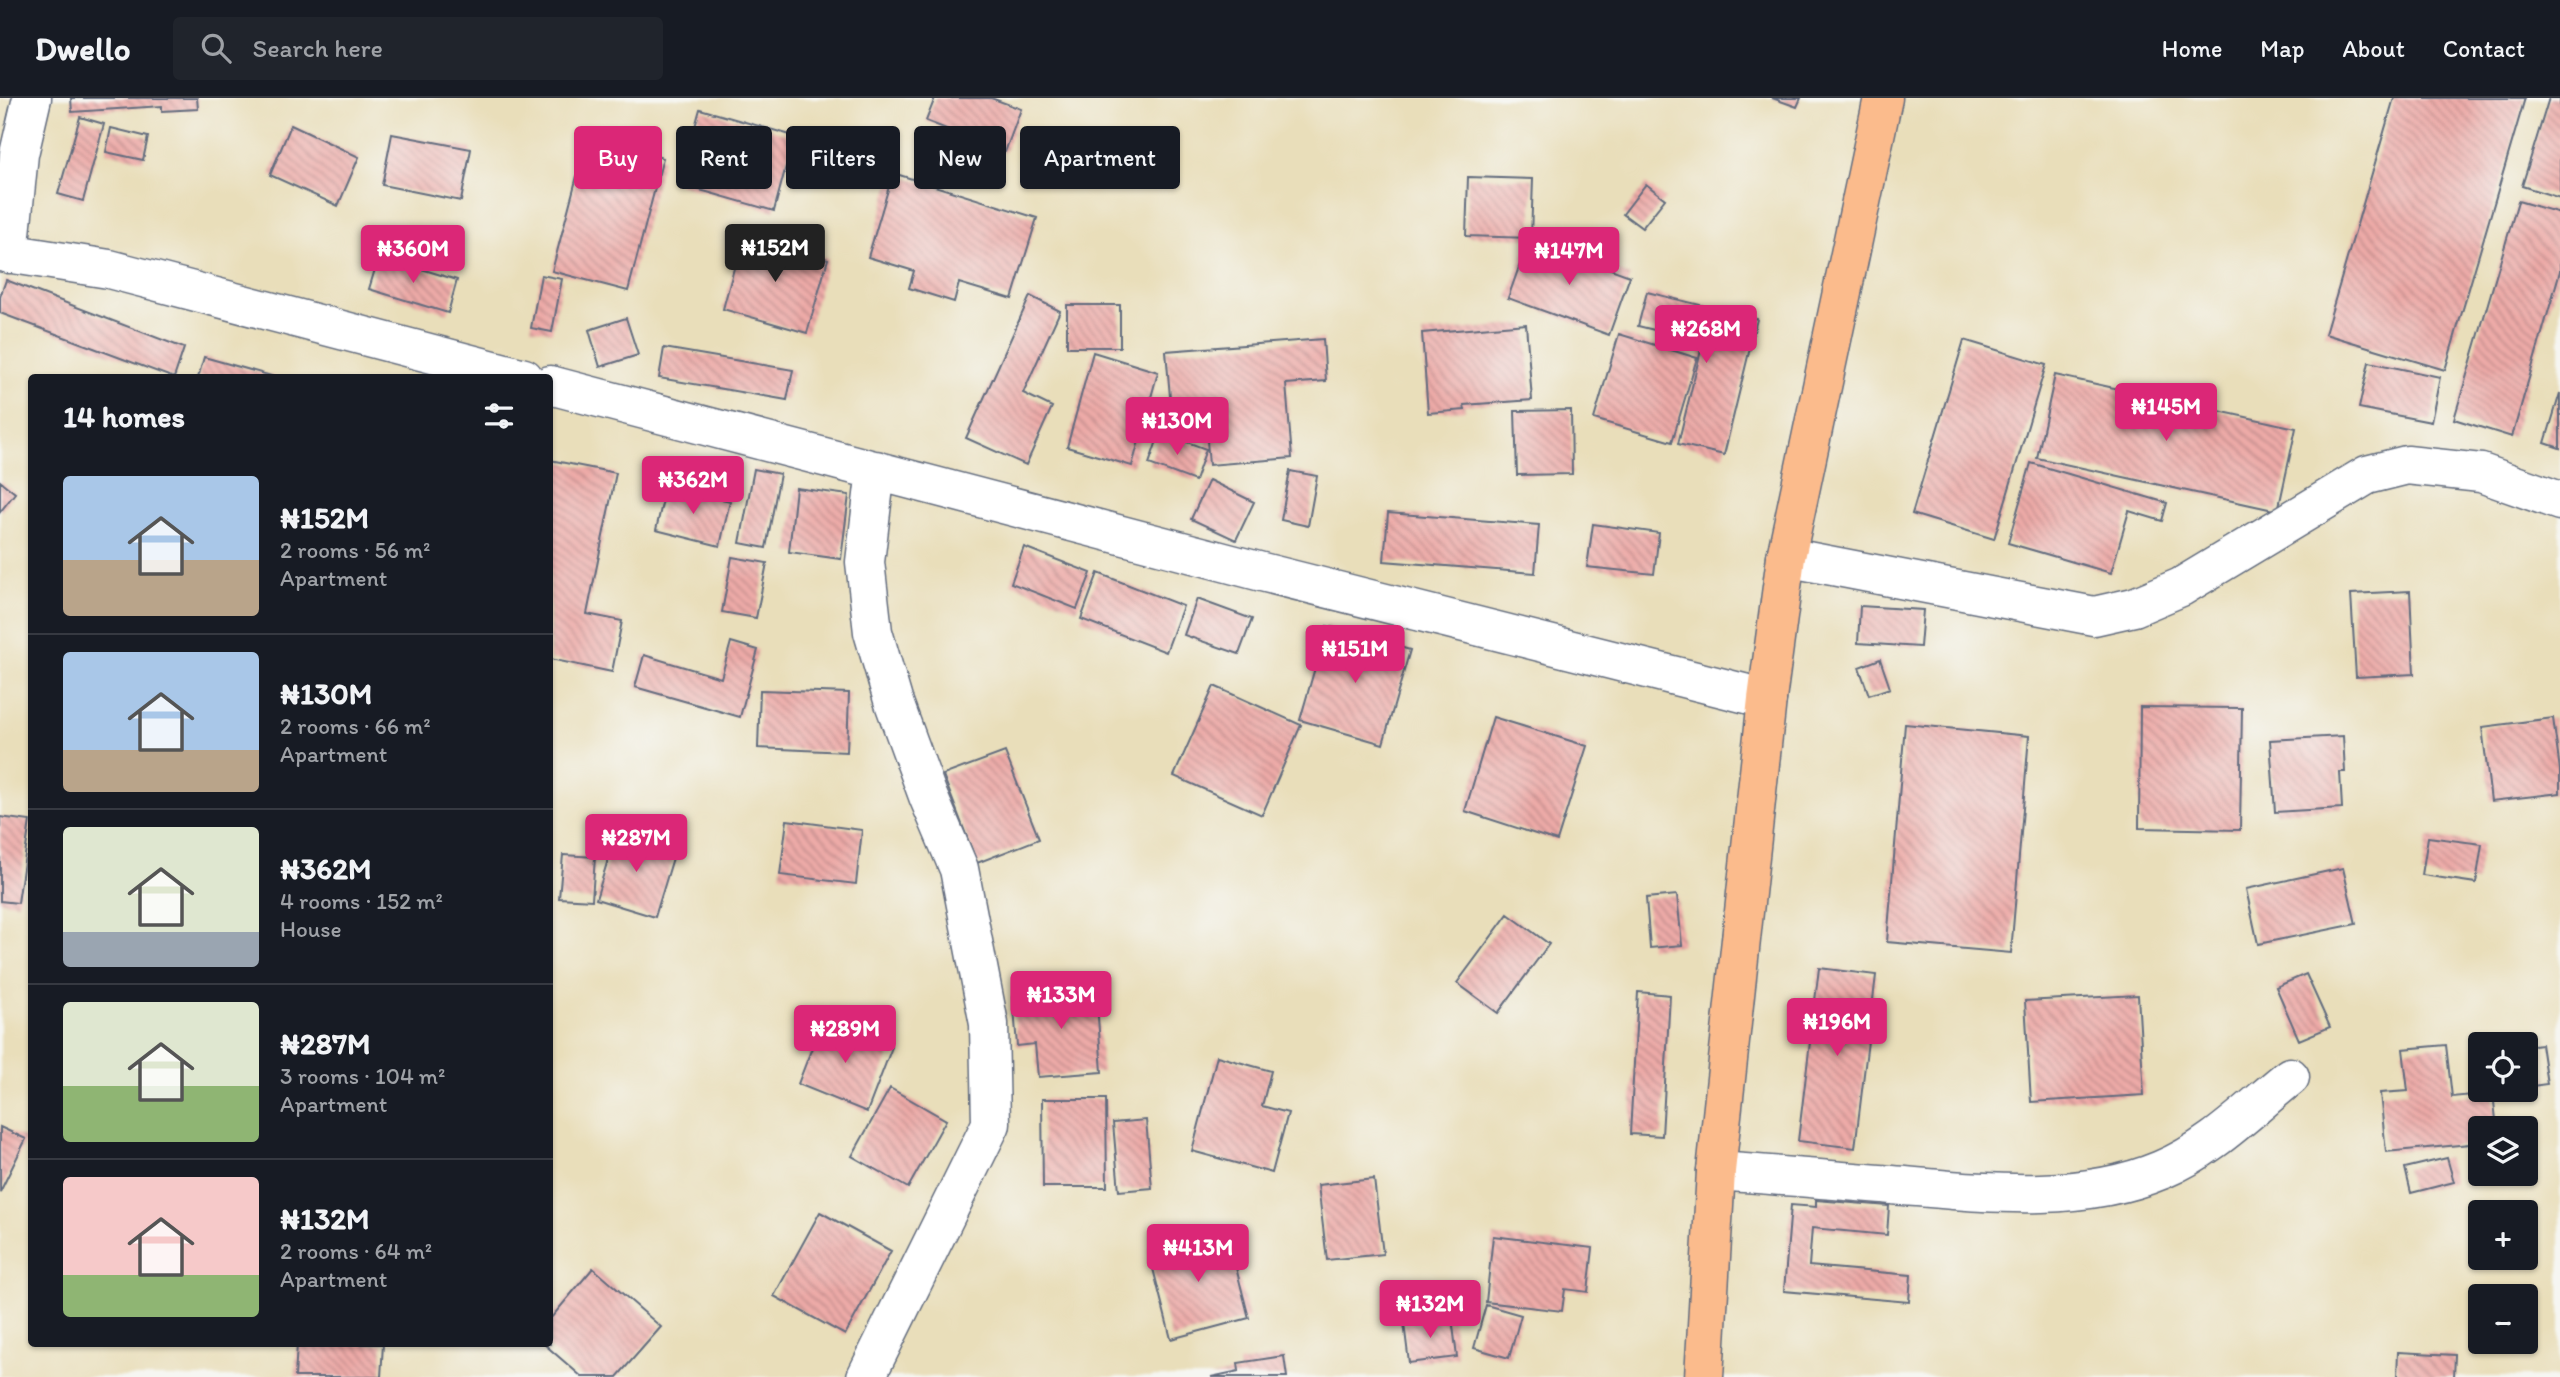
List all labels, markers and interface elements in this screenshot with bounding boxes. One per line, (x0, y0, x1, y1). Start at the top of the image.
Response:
search box (173, 17, 663, 80)
text: Dwello (35, 29, 131, 68)
icon: search (197, 29, 235, 67)
text: Search here (253, 32, 383, 64)
text: Home (2162, 34, 2222, 63)
text: Map (2260, 34, 2304, 63)
text: About (2342, 34, 2405, 63)
text: Contact (2443, 34, 2525, 63)
chip: Buy (574, 126, 662, 189)
chip: Rent (676, 126, 772, 189)
chip: Filters (786, 126, 900, 189)
chip: New (914, 126, 1006, 189)
chip: Apartment (1020, 126, 1180, 189)
pin: ₦152M (726, 225, 824, 284)
pin: ₦360M (364, 226, 462, 285)
pin: ₦147M (1520, 228, 1618, 287)
text: ₦152M (741, 233, 809, 261)
text: ₦360M (377, 234, 449, 262)
text: ₦147M (1534, 236, 1604, 264)
pin: ₦268M (1657, 306, 1755, 365)
text: ₦268M (1671, 314, 1741, 342)
pin: ₦145M (2117, 384, 2215, 443)
text: ₦145M (2131, 392, 2201, 420)
icon: filters (480, 397, 518, 435)
text: 14 homes (63, 398, 185, 435)
pin: ₦130M (1128, 398, 1226, 457)
text: ₦130M (1142, 406, 1212, 434)
pin: ₦362M (644, 456, 742, 516)
text: ₦362M (658, 465, 728, 493)
text: ₦152M (280, 499, 369, 536)
icon: home (119, 504, 203, 588)
text: 2 rooms · 56 m² (280, 536, 431, 564)
text: Apartment (280, 564, 387, 592)
pin: ₦151M (1306, 626, 1404, 685)
text: ₦151M (1322, 634, 1388, 662)
text: ₦130M (280, 675, 372, 712)
icon: home (119, 680, 203, 764)
text: 2 rooms · 66 m² (280, 712, 431, 740)
text: Apartment (280, 740, 387, 768)
pin: ₦287M (587, 814, 685, 874)
text: ₦287M (601, 823, 671, 851)
text: ₦362M (280, 850, 372, 887)
icon: home (119, 855, 203, 939)
text: 4 rooms · 152 m² (280, 887, 443, 915)
text: House (280, 915, 342, 943)
pin: ₦133M (1012, 972, 1110, 1031)
text: ₦133M (1026, 980, 1096, 1008)
pin: ₦196M (1788, 998, 1886, 1058)
pin: ₦289M (796, 1006, 894, 1065)
text: ₦196M (1803, 1007, 1871, 1035)
text: ₦289M (810, 1014, 880, 1042)
text: ₦287M (280, 1025, 371, 1062)
icon: home (119, 1030, 203, 1114)
map controls (2468, 1032, 2538, 1354)
button: locate (2468, 1032, 2538, 1102)
text: 3 rooms · 104 m² (280, 1062, 445, 1090)
text: Apartment (280, 1090, 387, 1118)
button: layers (2468, 1116, 2538, 1186)
text: ₦132M (280, 1200, 370, 1237)
button: + (2468, 1200, 2538, 1270)
icon: home (119, 1205, 203, 1289)
pin: ₦413M (1149, 1224, 1247, 1284)
text: ₦413M (1163, 1233, 1233, 1261)
text: 2 rooms · 64 m² (280, 1237, 432, 1265)
text: Apartment (280, 1265, 387, 1293)
pin: ₦132M (1381, 1280, 1479, 1340)
button: − (2468, 1284, 2538, 1354)
text: ₦132M (1396, 1289, 1464, 1317)

